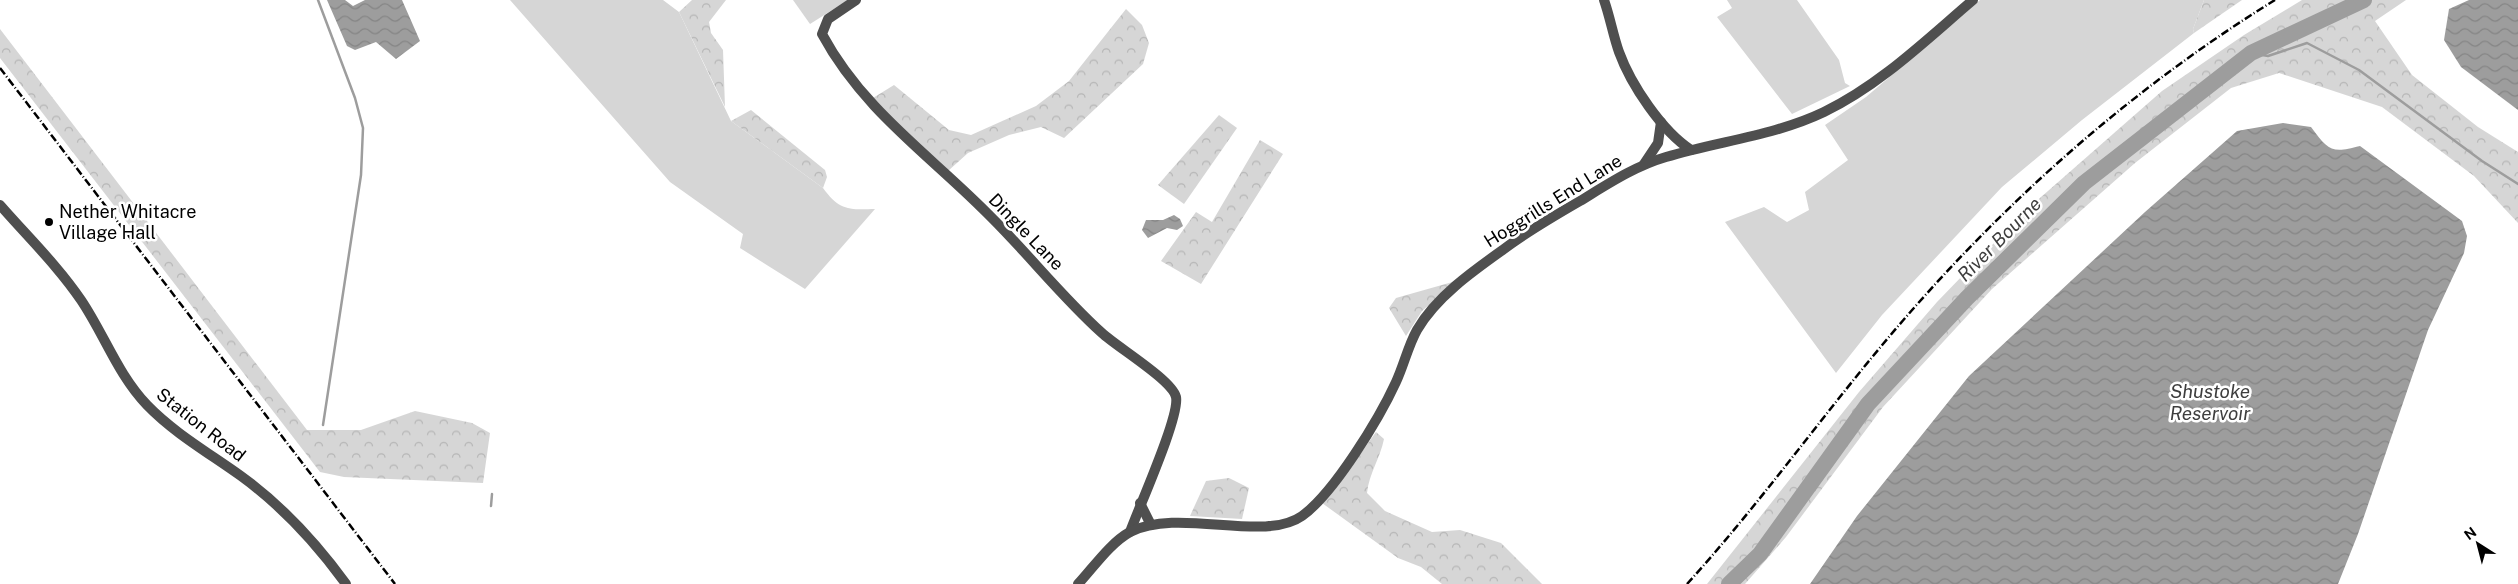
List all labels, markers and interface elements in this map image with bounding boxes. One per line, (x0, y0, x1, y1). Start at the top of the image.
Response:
street label: Hoggrills End Lane (1480, 150, 1625, 251)
street label: Dingle Lane (985, 189, 1068, 274)
water label: River Bourne (1952, 192, 2046, 286)
place label: Nether Whitacre Village Hall (59, 201, 196, 243)
marker: Nether Whitacre Village Hall (43, 216, 55, 228)
water label: Shustoke Reservoir (2170, 380, 2251, 424)
street label: Station Road (153, 383, 250, 466)
north arrow (2453, 519, 2503, 569)
text: N (2461, 524, 2479, 543)

